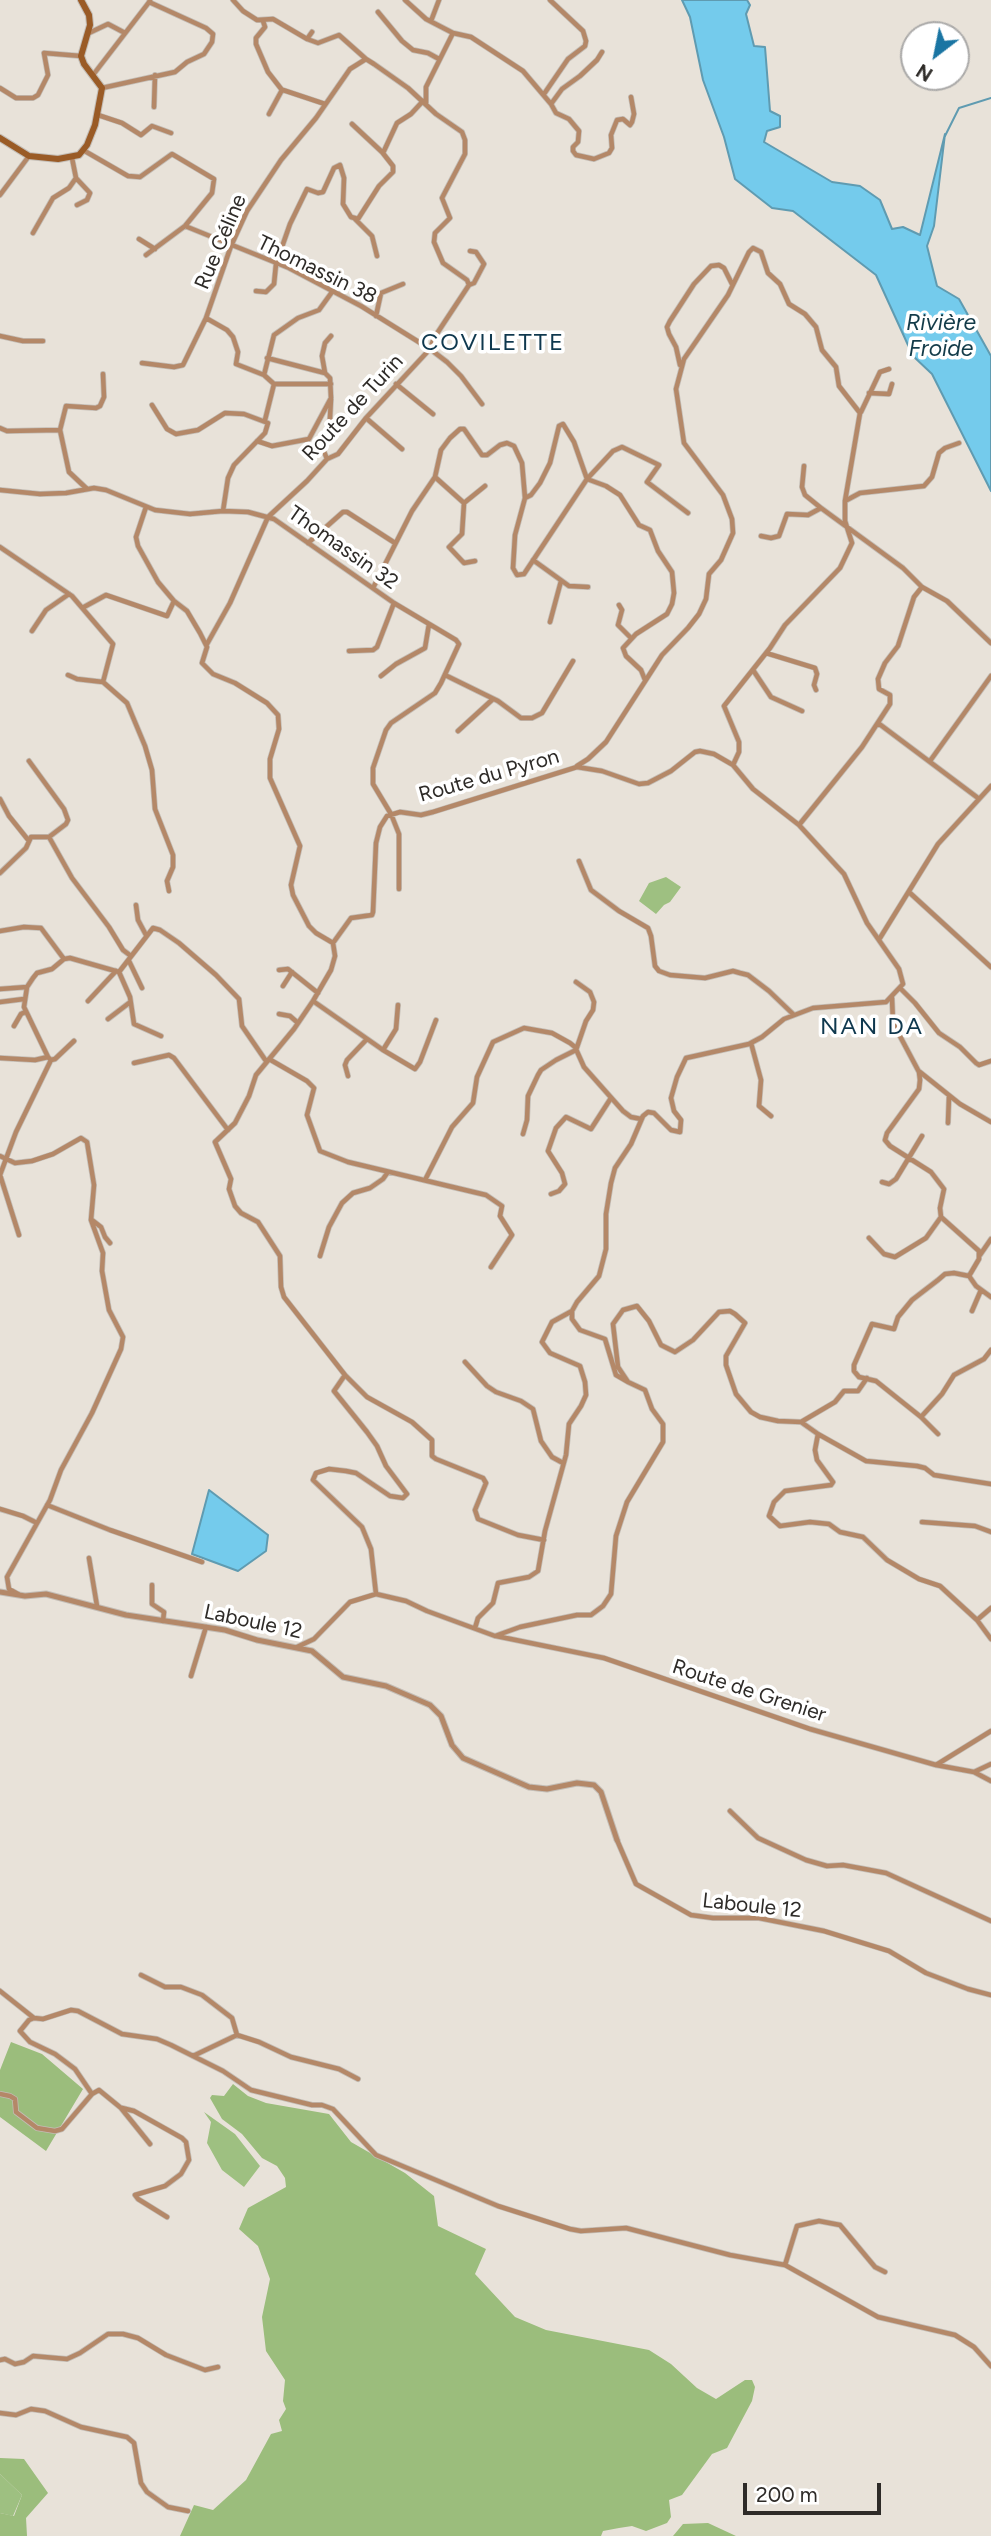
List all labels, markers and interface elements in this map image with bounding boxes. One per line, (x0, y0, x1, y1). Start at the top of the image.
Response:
north arrow (900, 21, 970, 91)
text: N (912, 59, 937, 86)
street label: Rue Céline (190, 191, 252, 293)
street label: Thomassin 38 (253, 230, 381, 310)
water label: Rivière Froide (906, 309, 976, 363)
district label: COVILETTE (422, 329, 564, 357)
street label: Route de Turin (297, 349, 409, 467)
street label: Thomassin 32 (283, 501, 403, 595)
street label: Route du Pyron (416, 744, 562, 808)
district label: NAN DA (821, 1013, 923, 1041)
street label: Laboule 12 (202, 1599, 304, 1645)
street label: Route de Grenier (669, 1654, 829, 1728)
street label: Laboule 12 (701, 1888, 803, 1924)
scale bar (746, 2470, 884, 2514)
text: 200 m (756, 2482, 818, 2507)

